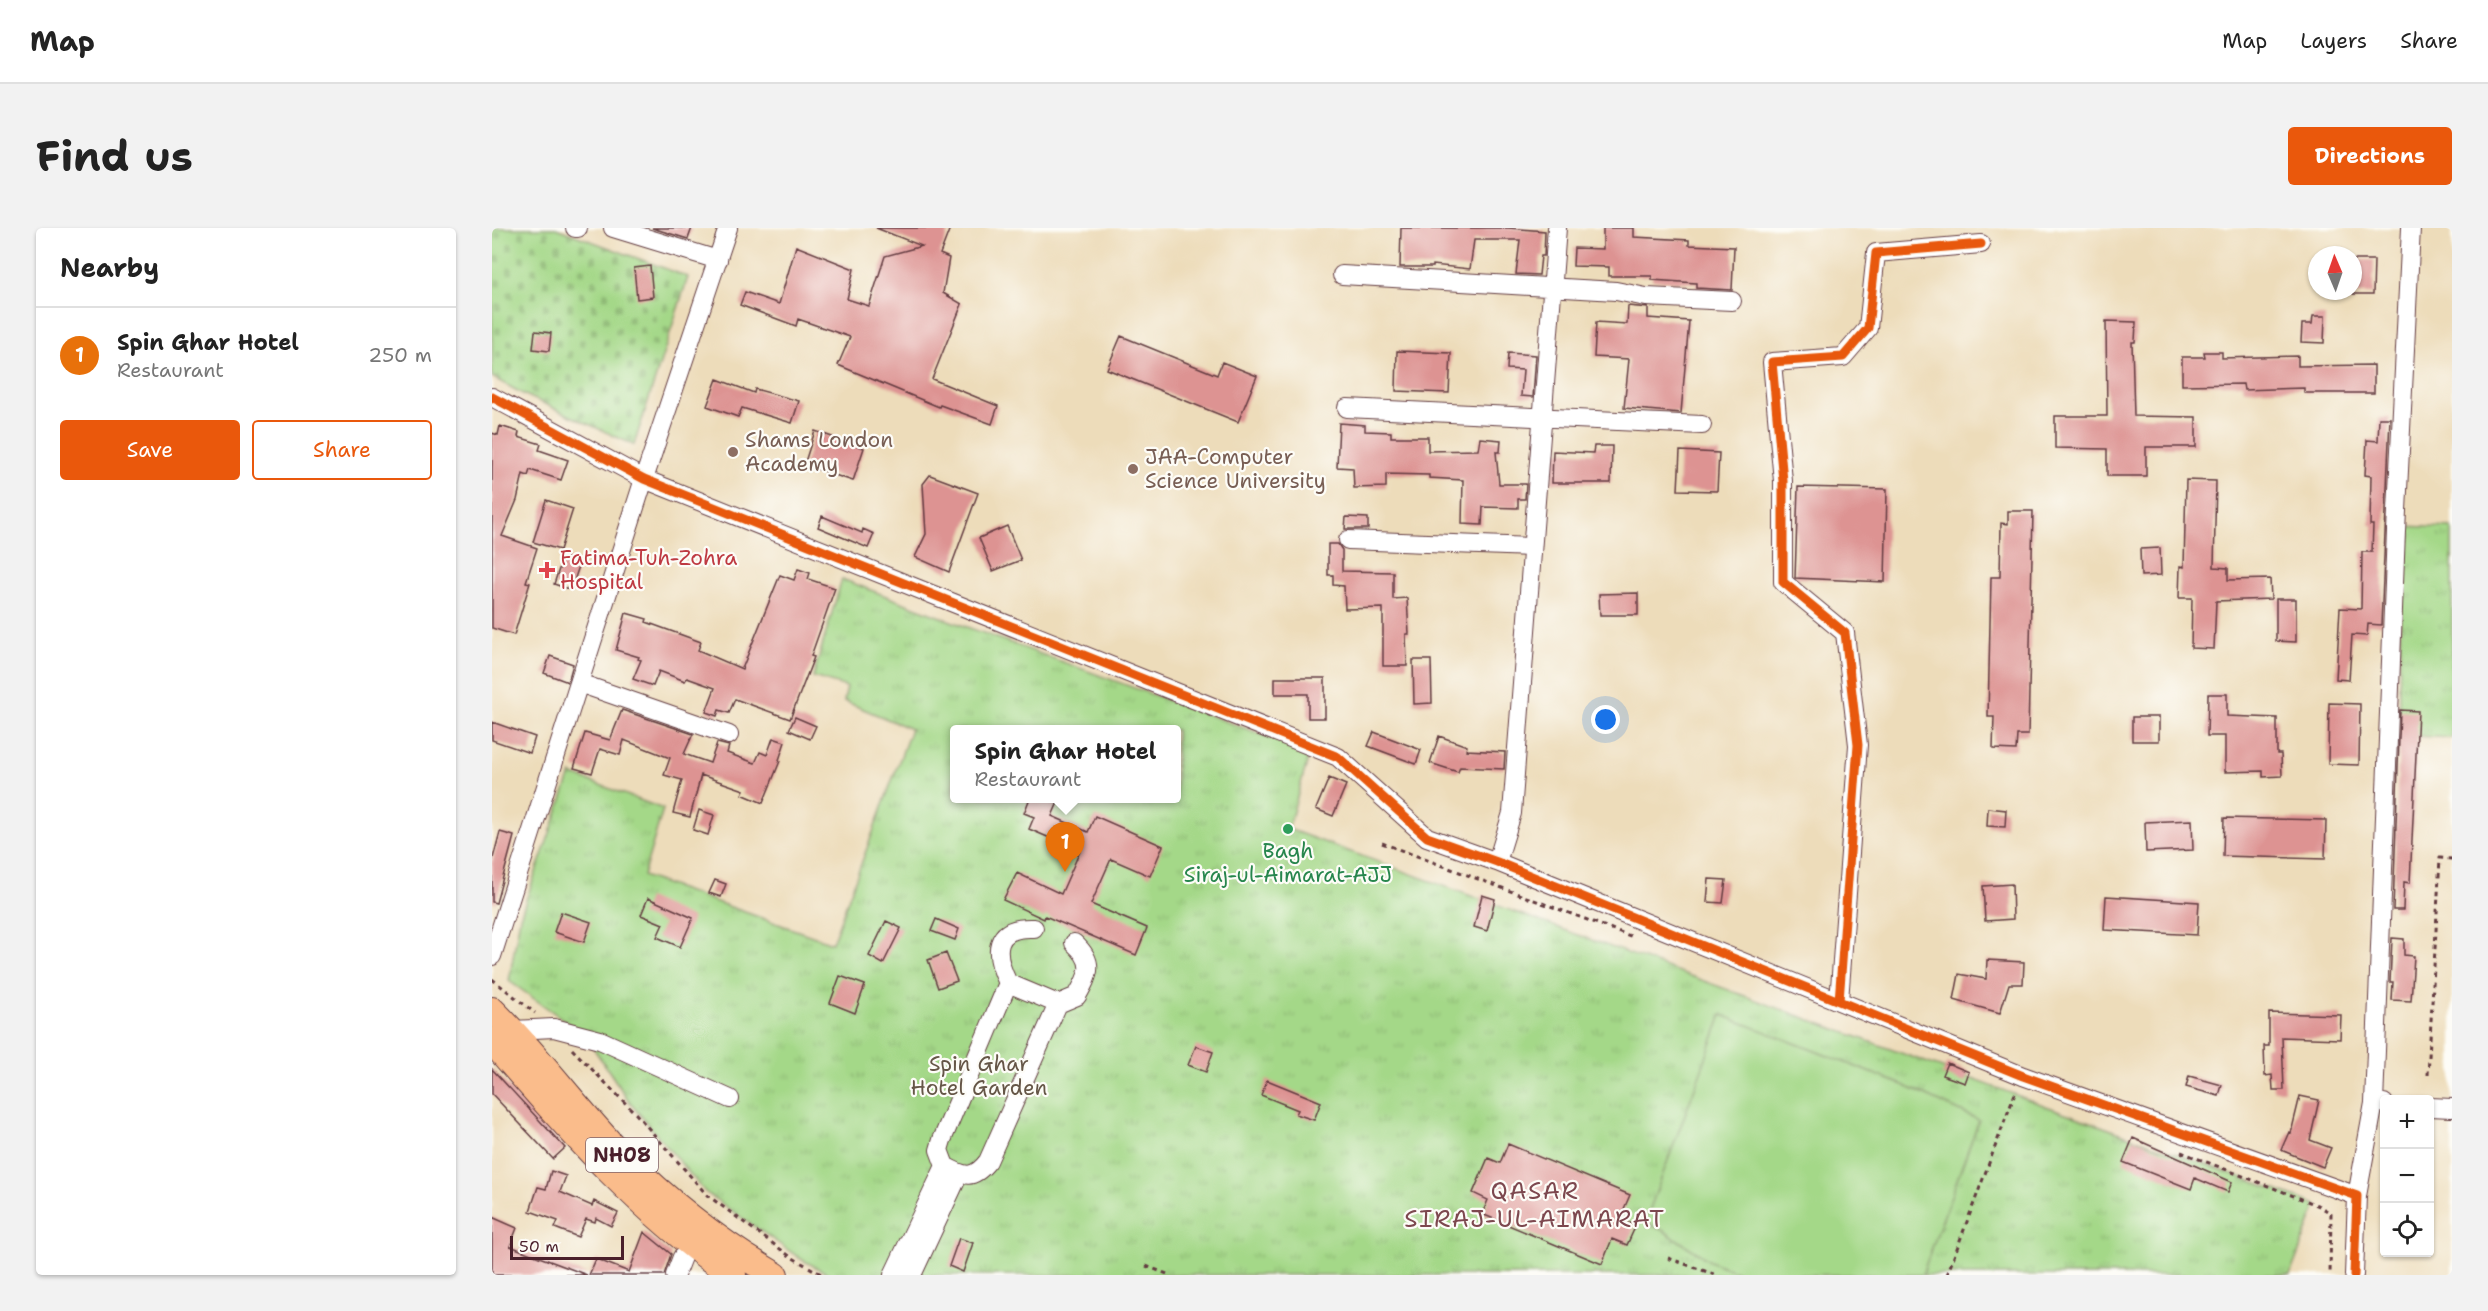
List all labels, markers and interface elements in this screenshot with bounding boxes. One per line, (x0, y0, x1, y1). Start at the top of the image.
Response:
text: Map (30, 22, 95, 60)
text: Map (2222, 27, 2267, 55)
text: Layers (2300, 27, 2367, 55)
text: Share (2400, 27, 2458, 55)
button: Directions (2288, 127, 2452, 185)
text: Find us (36, 128, 193, 184)
north arrow (2308, 246, 2362, 300)
text: Nearby (60, 250, 159, 285)
text: Spin Ghar Hotel (117, 328, 299, 357)
text: 1 (75, 342, 84, 368)
text: 250 m (368, 342, 432, 368)
text: Restaurant (117, 357, 224, 383)
button: Save (60, 420, 240, 480)
button: Share (252, 420, 432, 480)
place label: Shams London Academy (745, 426, 893, 478)
place label: JAA-Computer Science University (1145, 443, 1326, 495)
marker: Shams London Academy (726, 445, 740, 459)
marker: JAA-Computer Science University (1126, 462, 1140, 476)
place label: Fatima-Tuh-Zohra Hospital (560, 544, 737, 596)
marker: Fatima-Tuh-Zohra Hospital (538, 561, 556, 579)
your location (1591, 705, 1620, 734)
popup (950, 725, 1181, 803)
text: Spin Ghar Hotel (975, 737, 1156, 766)
text: Restaurant (975, 766, 1082, 792)
pin: 1 (1046, 822, 1084, 872)
marker: Bagh Siraj-ul-Aimarat-AJJ (1281, 822, 1295, 836)
place label: Bagh Siraj-ul-Aimarat-AJJ (1184, 837, 1392, 889)
park label: Spin Ghar Hotel Garden (911, 1050, 1048, 1102)
map controls (2380, 1095, 2434, 1257)
button: + (2380, 1095, 2434, 1149)
road number: NH08 (586, 1138, 658, 1172)
button: − (2380, 1149, 2434, 1203)
district label: QASAR SIRAJ-UL-AIMARAT (1404, 1175, 1666, 1235)
button: locate (2380, 1203, 2434, 1257)
scale bar (510, 1233, 624, 1260)
text: 50 m (519, 1236, 559, 1257)

